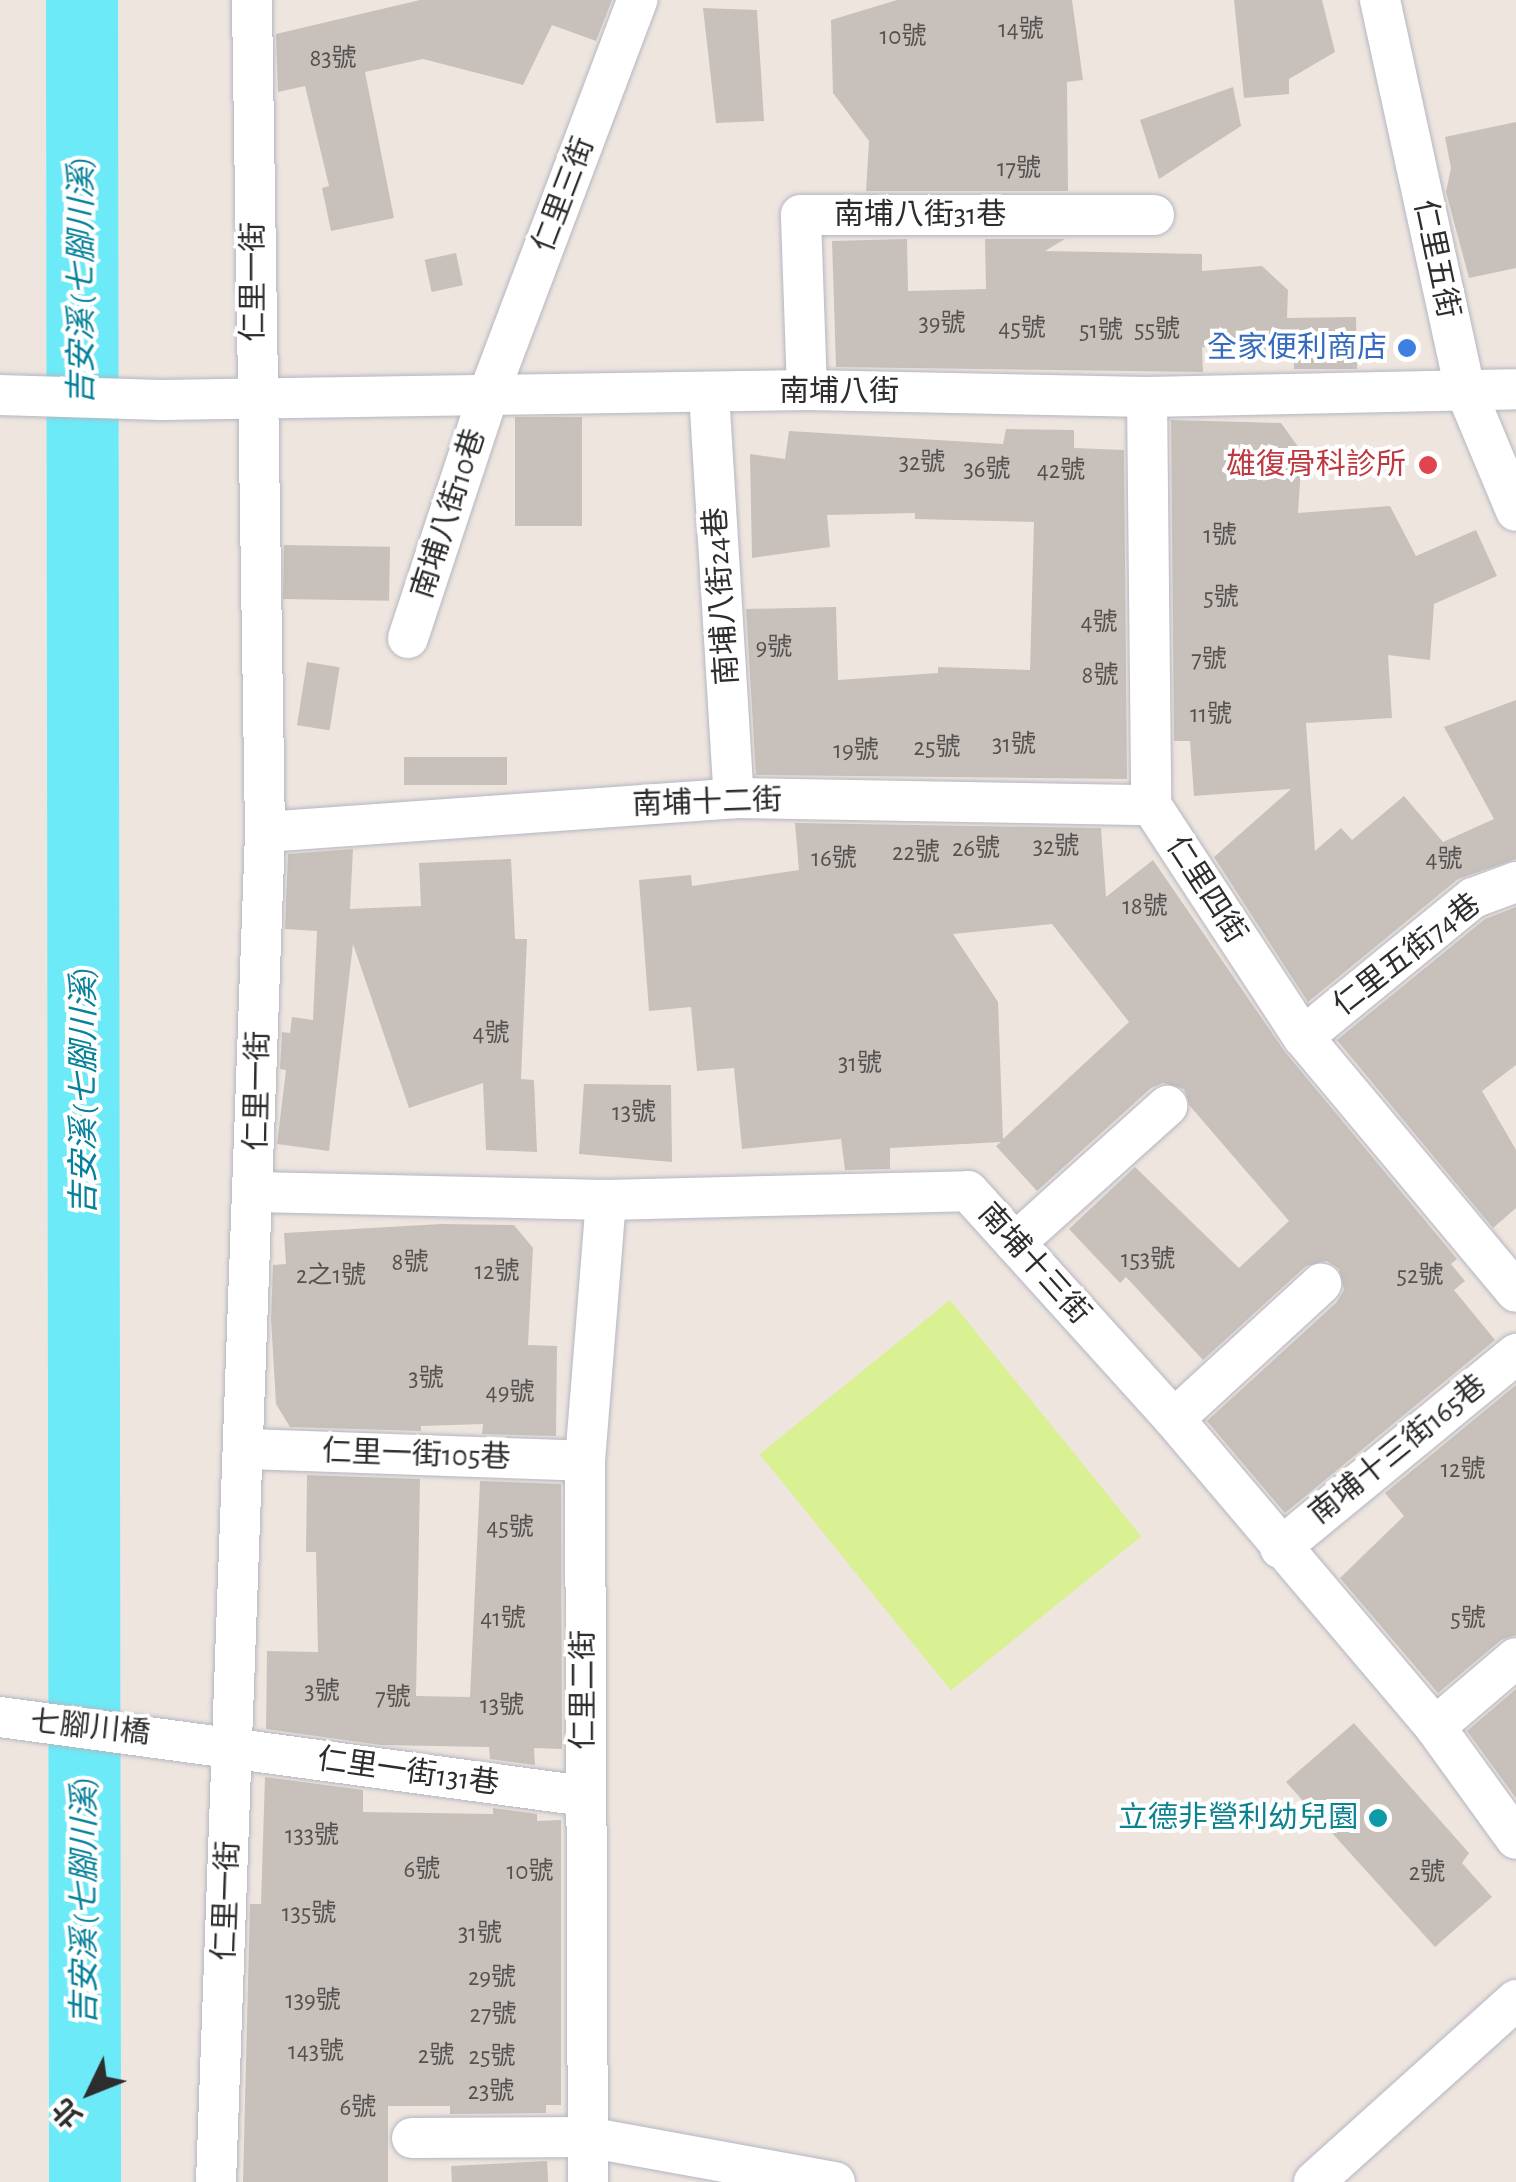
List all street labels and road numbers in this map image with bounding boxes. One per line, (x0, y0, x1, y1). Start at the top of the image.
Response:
street label: 仁里三街 (526, 133, 602, 257)
street label: 南埔八街31巷 (834, 197, 1006, 233)
street label: 仁里五街 (1406, 197, 1466, 321)
street label: 仁里一街 (236, 222, 272, 342)
street label: 南埔八街 (779, 374, 899, 410)
street label: 南埔八街10巷 (405, 425, 493, 603)
street label: 南埔八街24巷 (698, 506, 746, 686)
street label: 南埔十二街 (631, 782, 783, 824)
street label: 仁里四街 (1158, 830, 1254, 950)
street label: 仁里五街74巷 (1326, 886, 1488, 1024)
street label: 仁里一街 (239, 1031, 277, 1151)
street label: 南埔十三街 (970, 1196, 1098, 1332)
street label: 南埔十三街165巷 (1302, 1368, 1494, 1532)
street label: 仁里一街105巷 (321, 1434, 511, 1476)
street label: 仁里二街 (566, 1630, 602, 1750)
street label: 七腳川橋 (28, 1704, 152, 1752)
street label: 仁里一街131巷 (315, 1741, 501, 1803)
street label: 仁里一街 (207, 1840, 247, 1962)

